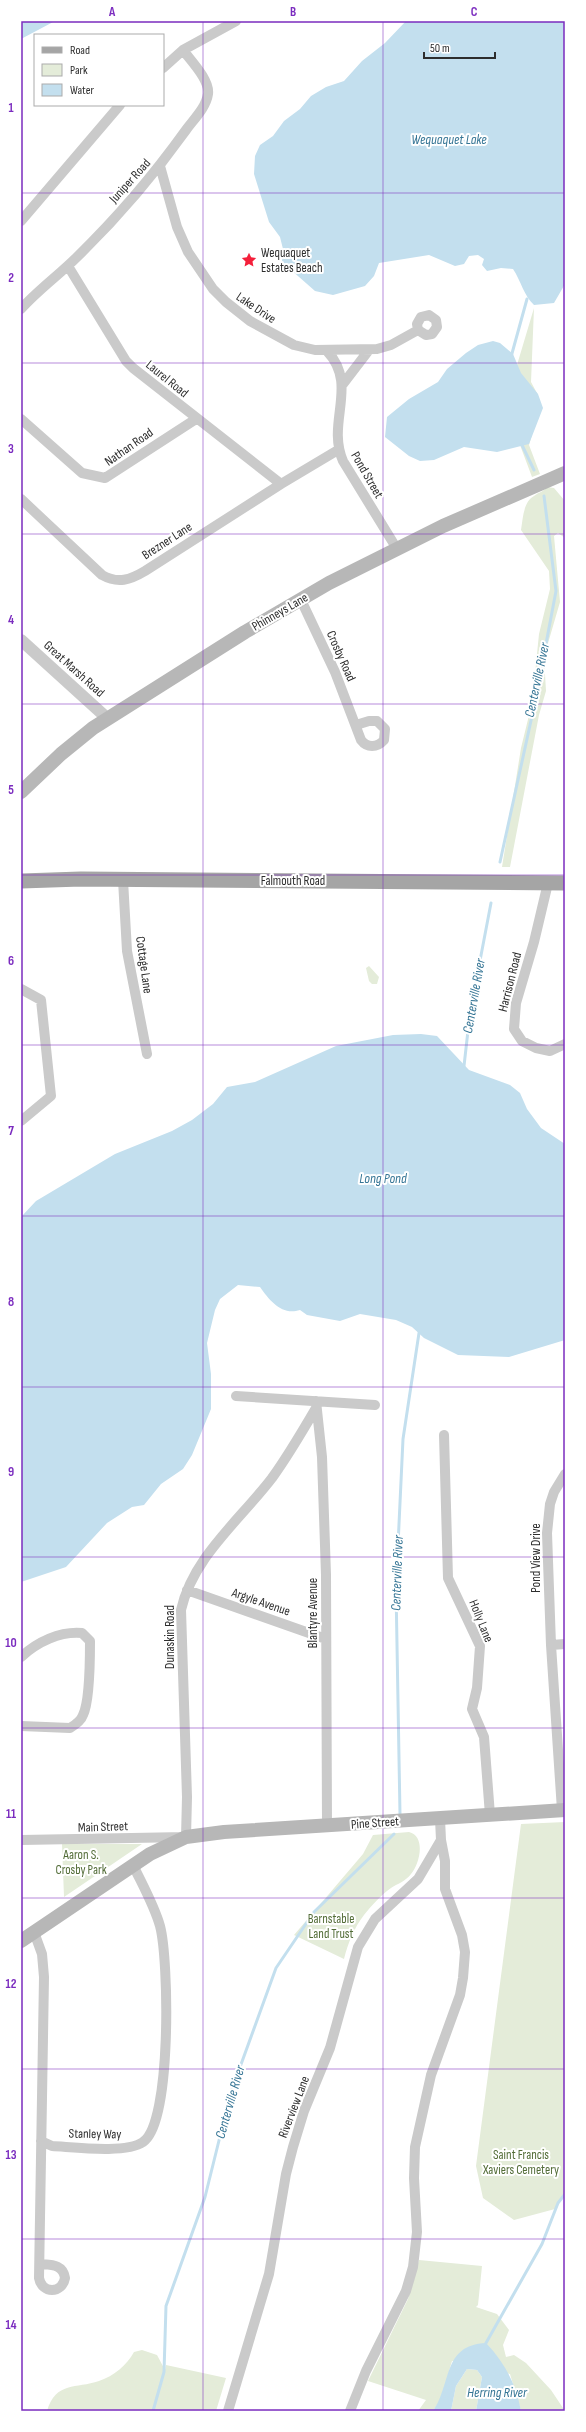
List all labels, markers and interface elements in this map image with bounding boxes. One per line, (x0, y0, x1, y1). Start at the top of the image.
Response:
text: A (108, 4, 116, 20)
text: B (290, 4, 296, 20)
text: C (471, 4, 478, 20)
legend (34, 34, 164, 106)
scale bar (424, 34, 495, 60)
text: 50 m (430, 41, 450, 56)
text: Road (70, 43, 90, 58)
text: Park (70, 63, 88, 78)
text: Water (70, 83, 94, 98)
text: 1 (8, 100, 14, 116)
water label: Wequaquet Lake (411, 131, 487, 148)
street label: Juniper Road (105, 156, 154, 207)
place label: Wequaquet Estates Beach (261, 245, 323, 276)
place icon: Wequaquet Estates Beach (240, 251, 258, 269)
text: 2 (8, 270, 14, 286)
street label: Lake Drive (233, 289, 279, 327)
street label: Laurel Road (142, 357, 192, 401)
street label: Nathan Road (102, 425, 156, 469)
text: 3 (8, 441, 14, 457)
street label: Pond Street (347, 449, 387, 501)
street label: Brezner Lane (139, 519, 195, 563)
street label: Phinneys Lane (249, 590, 311, 634)
text: 4 (8, 612, 14, 628)
street label: Crosby Road (323, 628, 359, 684)
street label: Great Marsh Road (40, 637, 108, 701)
water label: Centerville River (521, 640, 553, 719)
text: 5 (8, 782, 14, 798)
street label: Falmouth Road (261, 873, 325, 889)
street label: Cottage Lane (132, 935, 156, 995)
street label: Harrison Road (495, 951, 525, 1013)
text: 6 (8, 953, 14, 969)
water label: Centerville River (459, 956, 489, 1035)
text: 7 (8, 1123, 14, 1139)
water label: Long Pond (359, 1170, 408, 1187)
text: 8 (8, 1294, 14, 1310)
text: 9 (8, 1464, 14, 1480)
street label: Pond View Drive (528, 1523, 544, 1593)
water label: Centerville River (387, 1534, 407, 1611)
street label: Blantyre Avenue (305, 1578, 321, 1648)
street label: Argyle Avenue (229, 1584, 292, 1619)
street label: Holly Lane (465, 1597, 497, 1645)
street label: Dunaskin Road (162, 1605, 178, 1669)
text: 10 (5, 1635, 17, 1651)
text: 11 (6, 1806, 16, 1822)
street label: Pine Street (350, 1813, 400, 1833)
street label: Main Street (78, 1818, 128, 1836)
park label: Aaron S. Crosby Park (55, 1847, 107, 1878)
park label: Barnstable Land Trust (308, 1911, 354, 1942)
text: 12 (6, 1976, 17, 1992)
water label: Centerville River (211, 2062, 249, 2141)
street label: Riverview Lane (275, 2074, 313, 2140)
street label: Stanley Way (69, 2126, 121, 2142)
text: 13 (6, 2147, 17, 2163)
park label: Saint Francis Xaviers Cemetery (482, 2147, 559, 2178)
text: 14 (5, 2317, 17, 2333)
water label: Herring River (467, 2384, 528, 2401)

